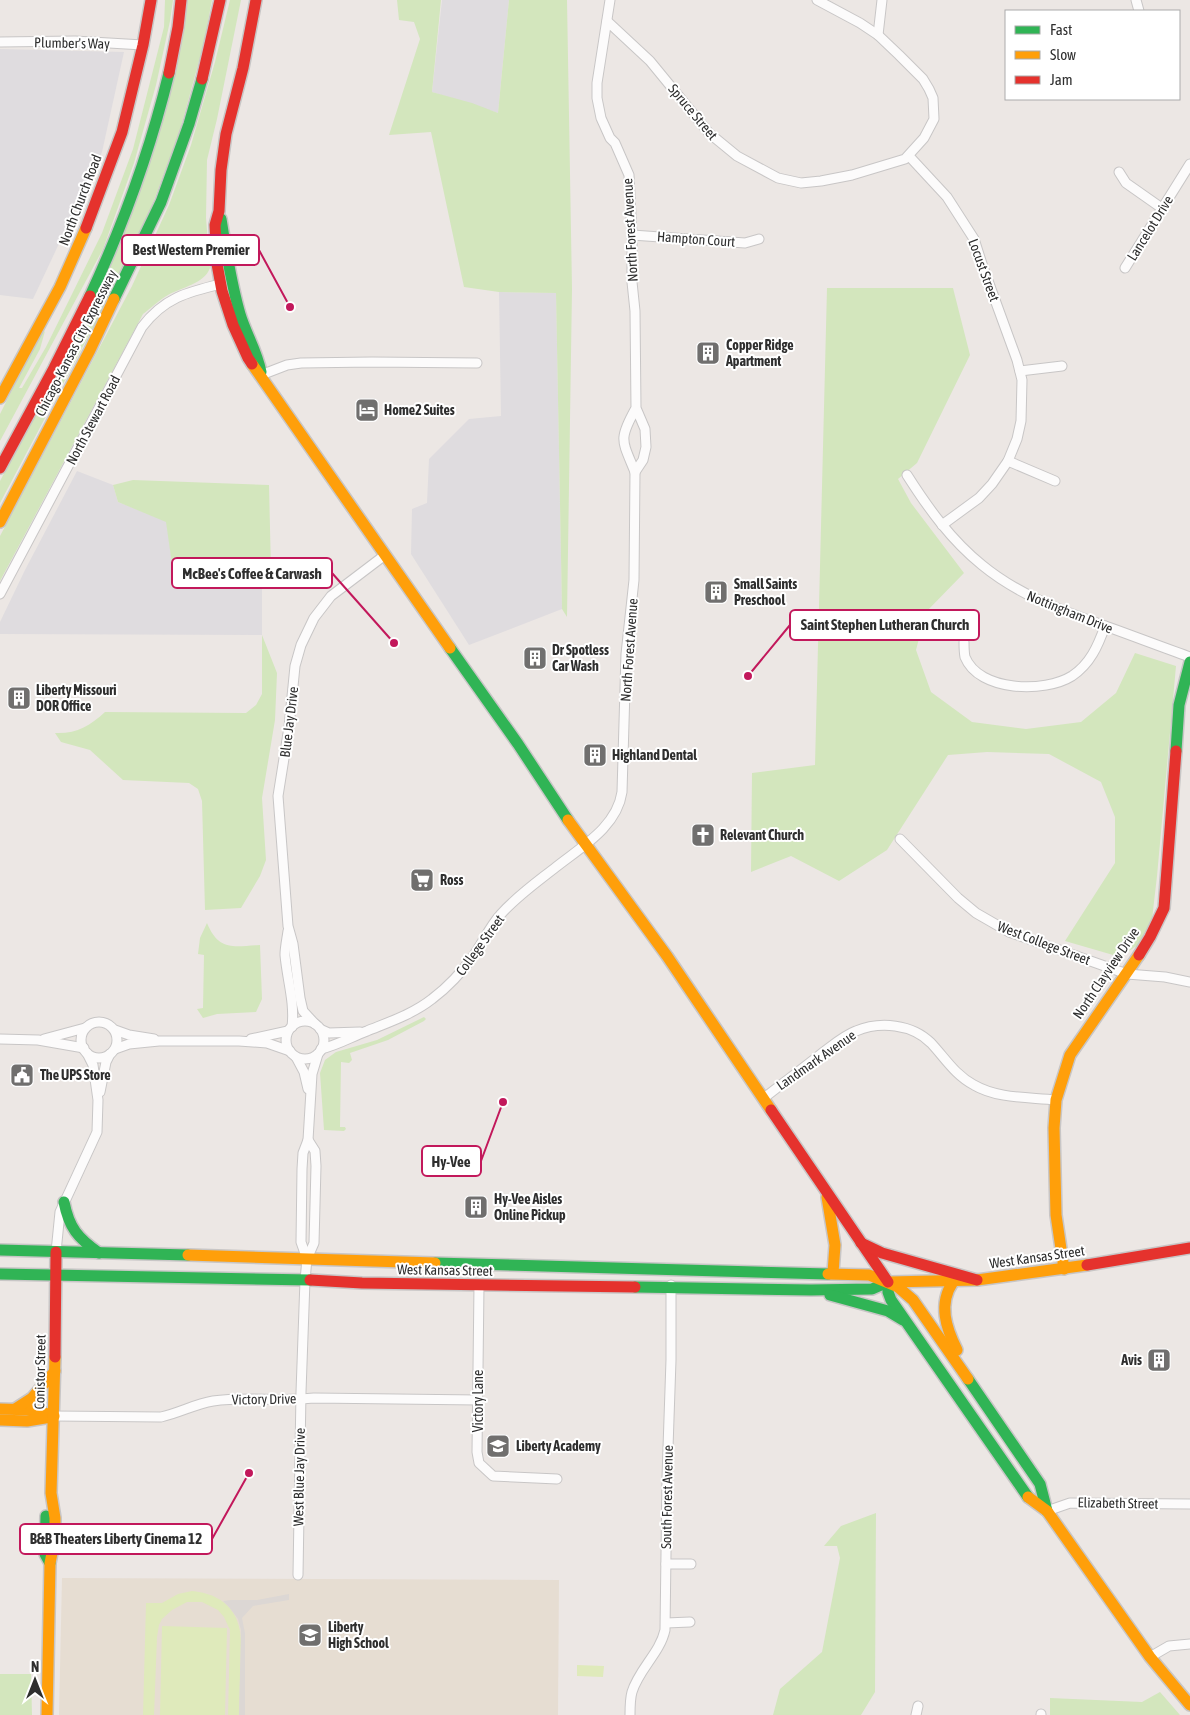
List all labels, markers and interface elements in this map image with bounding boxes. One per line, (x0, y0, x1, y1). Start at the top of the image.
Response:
legend (1005, 10, 1180, 100)
text: Fast (1050, 21, 1072, 38)
street label: Plumber's Way (34, 34, 110, 52)
text: Slow (1050, 46, 1076, 63)
text: Jam (1050, 71, 1073, 88)
street label: Spruce Street (665, 81, 721, 143)
street label: North Church Road (55, 152, 105, 248)
street label: North Forest Avenue (619, 178, 641, 282)
street label: Lancelot Drive (1124, 193, 1176, 263)
street label: Hampton Court (656, 228, 736, 250)
callout: Best Western Premier (122, 235, 259, 265)
street label: Locust Street (965, 236, 1003, 304)
text: Best Western Premier (133, 241, 250, 258)
street label: Chicago-Kansas City Expressway (32, 267, 120, 419)
place label: Copper Ridge Apartment (725, 337, 794, 369)
building icon: Copper Ridge Apartment (695, 340, 721, 366)
street label: North Stewart Road (63, 373, 123, 467)
hotel icon: Home2 Suites (354, 397, 380, 423)
place label: Home2 Suites (384, 402, 455, 418)
callout: McBee's Coffee & Carwash (172, 558, 332, 588)
text: McBee's Coffee & Carwash (182, 565, 322, 582)
place label: Small Saints Preschool (734, 576, 797, 608)
building icon: Small Saints Preschool (703, 579, 729, 605)
street label: Nottingham Drive (1025, 587, 1115, 637)
street label: North Forest Avenue (617, 598, 641, 702)
callout: Saint Stephen Lutheran Church (790, 610, 979, 640)
text: Saint Stephen Lutheran Church (801, 616, 969, 633)
place label: Dr Spotless Car Wash (552, 642, 609, 674)
building icon: Dr Spotless Car Wash (522, 645, 548, 671)
place label: Liberty Missouri DOR Office (36, 682, 117, 714)
building icon: Liberty Missouri DOR Office (6, 685, 32, 711)
street label: Blue Jay Drive (277, 686, 301, 758)
building icon: Highland Dental (582, 742, 608, 768)
place label: Highland Dental (612, 747, 697, 763)
church icon: Relevant Church (690, 822, 716, 848)
place label: Relevant Church (720, 827, 804, 843)
supermarket icon: Ross (409, 867, 435, 893)
place label: Ross (440, 872, 464, 888)
street label: College Street (453, 911, 507, 979)
street label: West College Street (995, 918, 1093, 968)
street label: North Clayview Drive (1070, 924, 1142, 1022)
street label: Landmark Avenue (773, 1027, 859, 1093)
public building icon: The UPS Store (9, 1062, 35, 1088)
place label: The UPS Store (40, 1067, 111, 1083)
callout: Hy-Vee (422, 1146, 481, 1176)
text: Hy-Vee (431, 1153, 471, 1170)
place label: Hy-Vee Aisles Online Pickup (494, 1191, 566, 1223)
building icon: Hy-Vee Aisles Online Pickup (463, 1194, 489, 1220)
street label: West Kansas Street (988, 1242, 1086, 1272)
street label: West Kansas Street (397, 1261, 493, 1279)
street label: Conistor Street (31, 1334, 49, 1410)
building icon: Avis (1146, 1347, 1172, 1373)
place label: Avis (1120, 1352, 1142, 1368)
street label: Victory Lane (470, 1370, 486, 1432)
street label: Victory Drive (231, 1390, 297, 1408)
street label: West Blue Jay Drive (290, 1428, 308, 1526)
school or university icon: Liberty Academy (485, 1433, 511, 1459)
place label: Liberty Academy (516, 1438, 601, 1454)
street label: South Forest Avenue (658, 1445, 676, 1549)
street label: Elizabeth Street (1077, 1494, 1159, 1512)
callout: B&B Theaters Liberty Cinema 12 (20, 1524, 212, 1554)
text: B&B Theaters Liberty Cinema 12 (30, 1530, 202, 1547)
place label: Liberty High School (328, 1619, 389, 1651)
school or university icon: Liberty High School (297, 1622, 323, 1648)
north arrow (10, 1655, 60, 1705)
text: N (31, 1659, 39, 1675)

